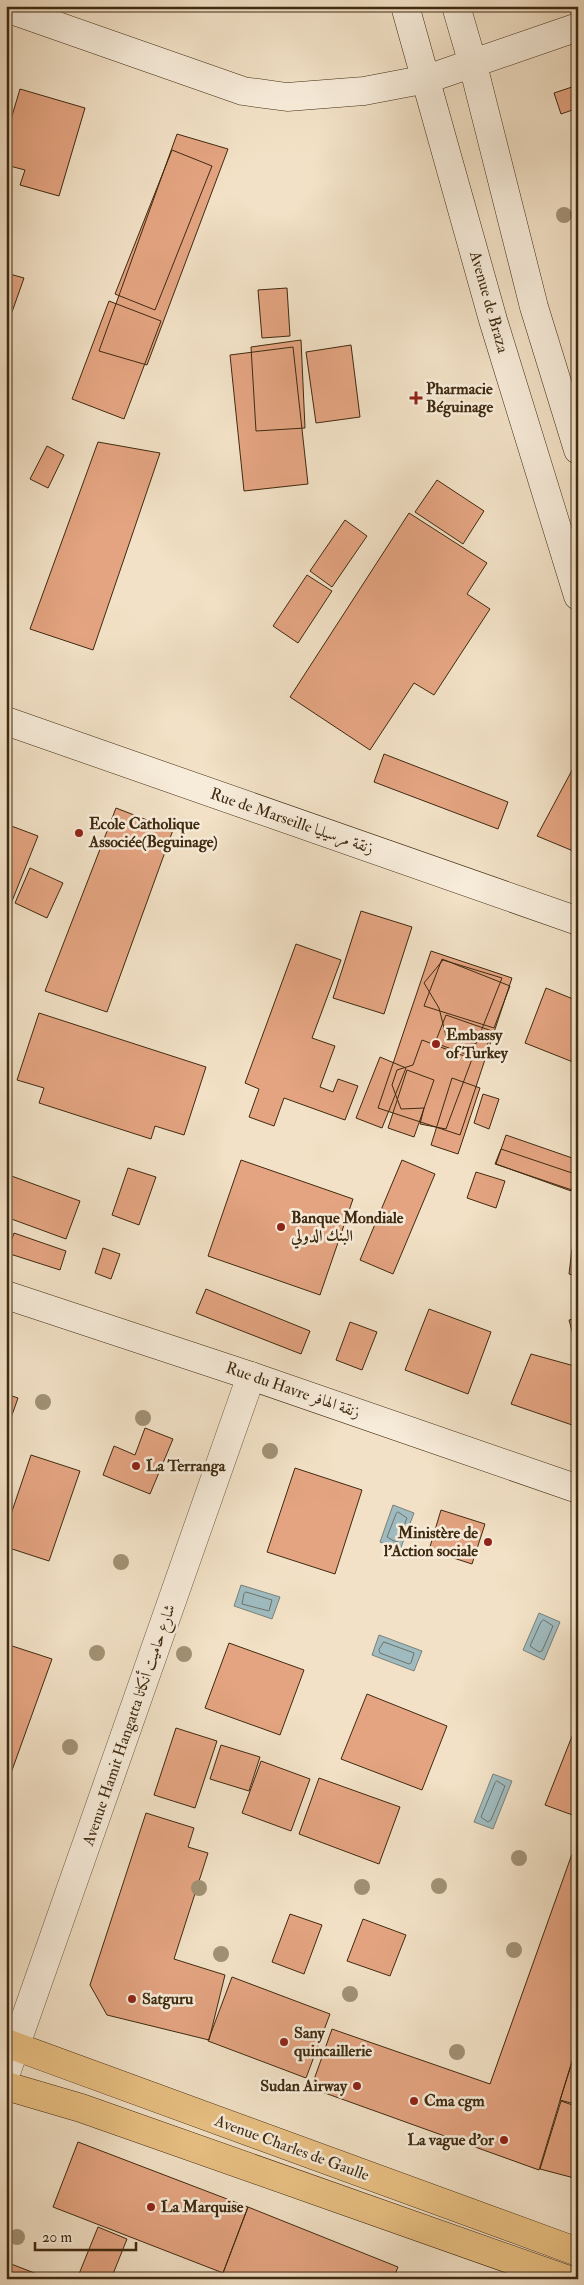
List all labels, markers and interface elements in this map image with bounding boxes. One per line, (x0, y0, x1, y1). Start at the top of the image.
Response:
street label: Avenue de Braza (465, 248, 513, 356)
place label: Pharmacie Béguinage (426, 379, 493, 418)
marker: Pharmacie Béguinage (410, 392, 422, 404)
street label: Rue de Marseille زنقة مرسيليا (207, 784, 376, 859)
place label: Ecole Catholique Associée(Beguinage) (88, 814, 218, 853)
marker: Ecole Catholique Associée(Beguinage) (73, 827, 85, 839)
place label: Embassy of Turkey (446, 1025, 509, 1064)
marker: Embassy of Turkey (430, 1038, 442, 1050)
place label: Banque Mondiale البنك الدولي (290, 1208, 404, 1249)
marker: Banque Mondiale البنك الدولي (275, 1221, 287, 1233)
street label: Rue du Havre زنقة الهافر (223, 1358, 363, 1422)
place label: La Terranga (146, 1456, 226, 1477)
marker: La Terranga (130, 1460, 142, 1472)
place label: Ministère de l'Action sociale (383, 1523, 478, 1561)
marker: Ministère de l'Action sociale (482, 1536, 494, 1548)
street label: Avenue Hamit Hangatta شارع حاميت أنكاتا (76, 1601, 183, 1850)
place label: Satguru (142, 1989, 194, 2010)
marker: Satguru (126, 1993, 138, 2005)
place label: Sany quincaillerie (294, 2023, 372, 2062)
marker: Sany quincaillerie (278, 2036, 290, 2048)
place label: Sudan Airway (260, 2076, 348, 2097)
marker: Sudan Airway (351, 2080, 363, 2092)
place label: Cma cgm (424, 2091, 485, 2112)
marker: Cma cgm (408, 2095, 420, 2107)
street label: Avenue Charles de Gaulle (211, 2110, 372, 2185)
place label: La vague d'or (408, 2130, 495, 2151)
marker: La vague d'or (498, 2134, 510, 2146)
place label: La Marquise (161, 2197, 244, 2218)
marker: La Marquise (145, 2201, 157, 2213)
scale bar (35, 2220, 136, 2252)
text: 20 m (42, 2228, 72, 2247)

